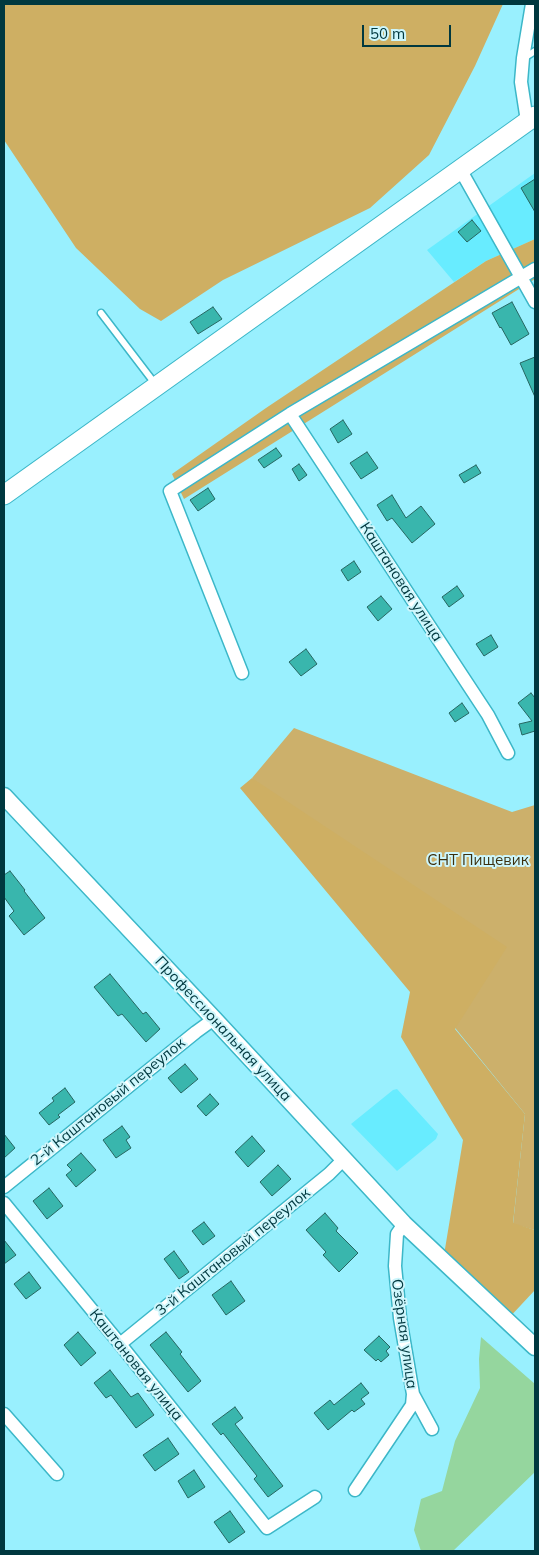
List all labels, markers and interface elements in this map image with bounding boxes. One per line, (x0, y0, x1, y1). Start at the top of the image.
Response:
scale bar (364, 15, 453, 47)
text: 50 m (370, 24, 405, 43)
street label: Каштановая улица (356, 519, 446, 645)
park label: СНТ Пищевик (427, 851, 529, 869)
street label: Профессиональная улица (151, 953, 295, 1105)
street label: 2-й Каштановый переулок (27, 1034, 189, 1170)
street label: 3-й Каштановый переулок (152, 1184, 314, 1320)
street label: Озёрная улица (387, 1278, 421, 1390)
street label: Каштановая улица (85, 1306, 187, 1424)

